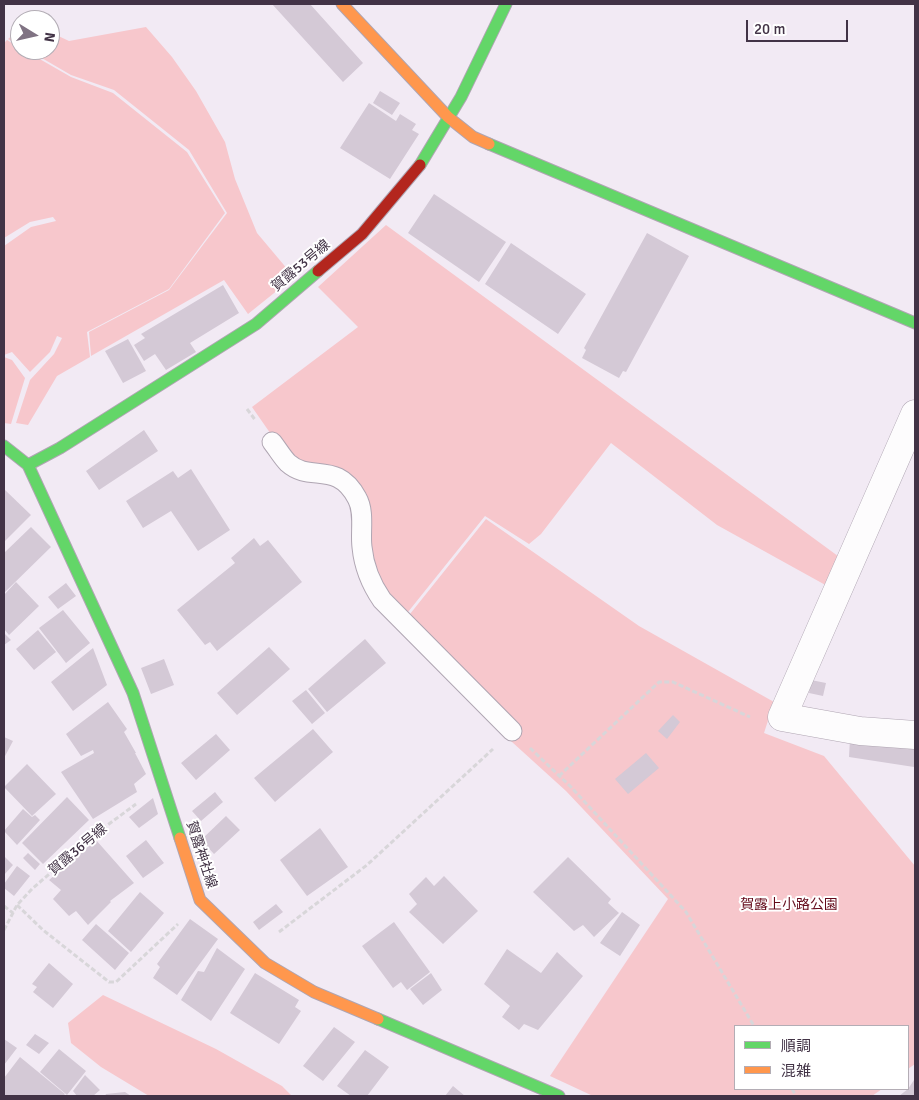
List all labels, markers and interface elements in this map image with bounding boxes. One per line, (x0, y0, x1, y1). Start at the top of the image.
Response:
north arrow (10, 10, 60, 60)
scale bar (749, 10, 852, 42)
text: 20 m (754, 20, 785, 38)
text: N (40, 31, 58, 43)
street label: 賀露53号線 (268, 237, 334, 295)
street label: 賀露神社線 (182, 819, 220, 891)
street label: 賀露36号線 (45, 821, 111, 879)
park label: 賀露上小路公園 (740, 897, 838, 913)
legend (734, 1025, 909, 1090)
text: 順調 (781, 1037, 811, 1055)
text: 混雑 (781, 1062, 811, 1080)

